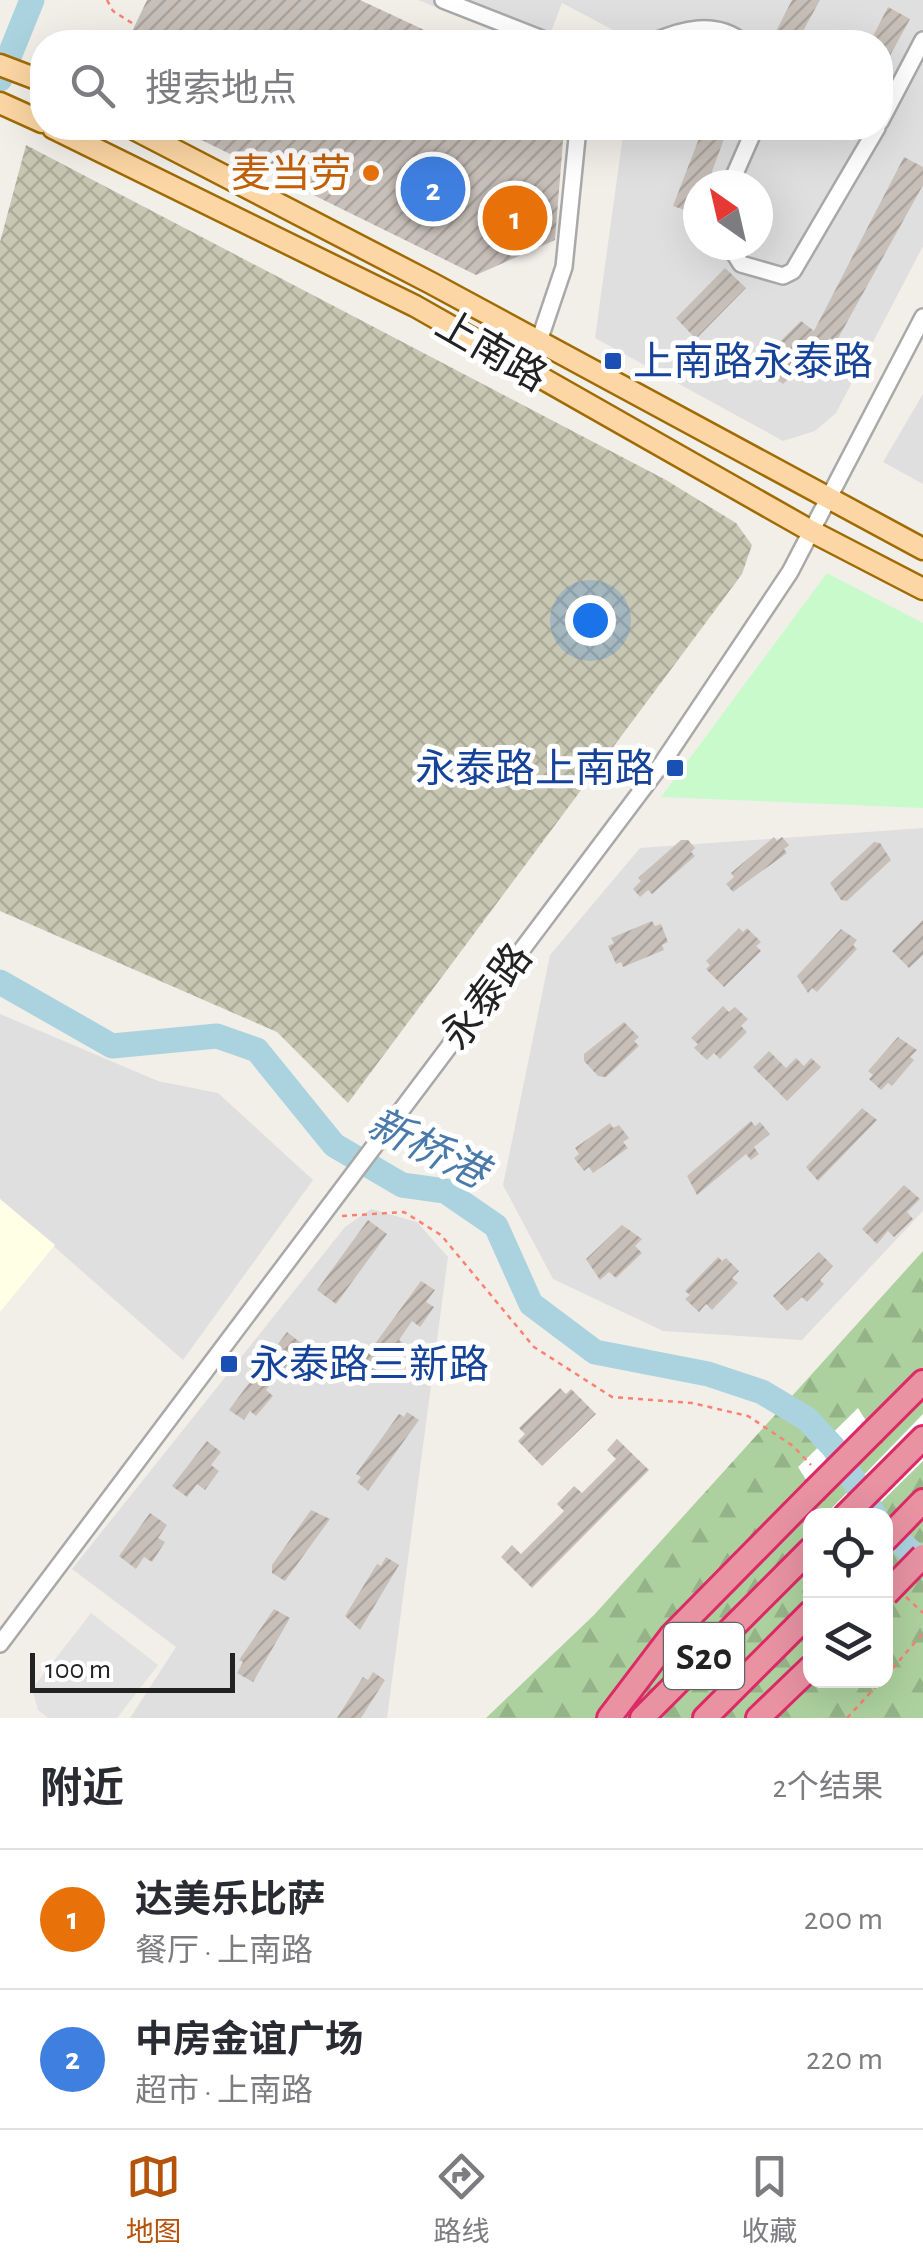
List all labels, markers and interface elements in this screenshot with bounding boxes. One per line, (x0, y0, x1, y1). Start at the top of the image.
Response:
search box (30, 30, 893, 140)
icon: search (65, 58, 120, 113)
text: 搜索地点 (145, 71, 297, 109)
pin: 2 (400, 152, 466, 226)
place label: 麦当劳 (231, 153, 351, 195)
marker: 麦当劳 (360, 162, 382, 184)
north arrow (683, 170, 773, 260)
pin: 1 (482, 180, 548, 256)
street label: 上南路 (429, 303, 554, 399)
place label: 上南路永泰路 (633, 341, 873, 383)
marker: 上南路永泰路 (602, 350, 624, 372)
your location (565, 595, 616, 646)
place label: 永泰路上南路 (415, 748, 655, 790)
marker: 永泰路上南路 (664, 757, 686, 779)
street label: 永泰路 (434, 936, 540, 1057)
water label: 新桥港 (361, 1101, 498, 1197)
place label: 永泰路三新路 (249, 1344, 489, 1386)
marker: 永泰路三新路 (218, 1353, 240, 1375)
map controls (803, 1508, 893, 1688)
button: locate (803, 1508, 893, 1598)
button: layers (803, 1598, 893, 1688)
road number: S20 (664, 1623, 744, 1689)
scale bar (30, 1648, 235, 1692)
text: 100 m (45, 1656, 111, 1684)
text: 附近 (40, 1768, 124, 1810)
text: 2个结果 (772, 1771, 883, 1803)
text: 达美乐比萨 (135, 1882, 325, 1920)
text: 1 (67, 1903, 78, 1935)
text: 200 m (804, 1903, 883, 1935)
text: 餐厅 · 上南路 (135, 1935, 313, 1967)
text: 中房金谊广场 (135, 2022, 363, 2060)
text: 2 (65, 2043, 80, 2075)
text: 220 m (806, 2043, 883, 2075)
text: 超市 · 上南路 (135, 2075, 313, 2107)
tab: 地图 (126, 2149, 182, 2250)
tab: 路线 (433, 2149, 489, 2250)
tab: 收藏 (741, 2149, 797, 2250)

